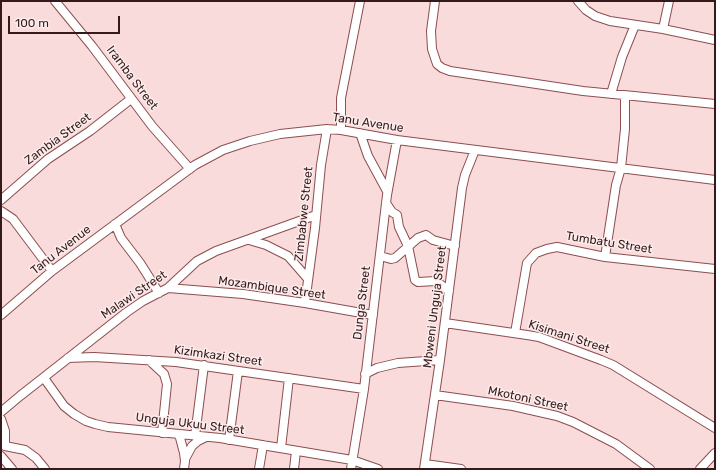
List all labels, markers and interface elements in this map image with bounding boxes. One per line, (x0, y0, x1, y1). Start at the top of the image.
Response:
scale bar (10, 8, 122, 34)
text: 100 m (15, 16, 49, 30)
street label: Iramba Street (103, 43, 161, 113)
street label: Zambia Street (22, 110, 94, 168)
street label: Tanu Avenue (331, 110, 405, 136)
street label: Zimbabwe Street (292, 166, 316, 262)
street label: Tanu Avenue (28, 222, 94, 278)
street label: Tumbatu Street (565, 229, 653, 257)
street label: Mbweni Unguja Street (420, 245, 450, 369)
street label: Dunga Street (350, 265, 374, 341)
street label: Malawi Street (99, 268, 169, 322)
street label: Mozambique Street (217, 273, 327, 303)
street label: Kisimani Street (527, 317, 611, 357)
street label: Kizimkazi Street (173, 343, 263, 369)
street label: Mkotoni Street (487, 383, 569, 415)
street label: Unguja Ukuu Street (135, 410, 245, 438)

